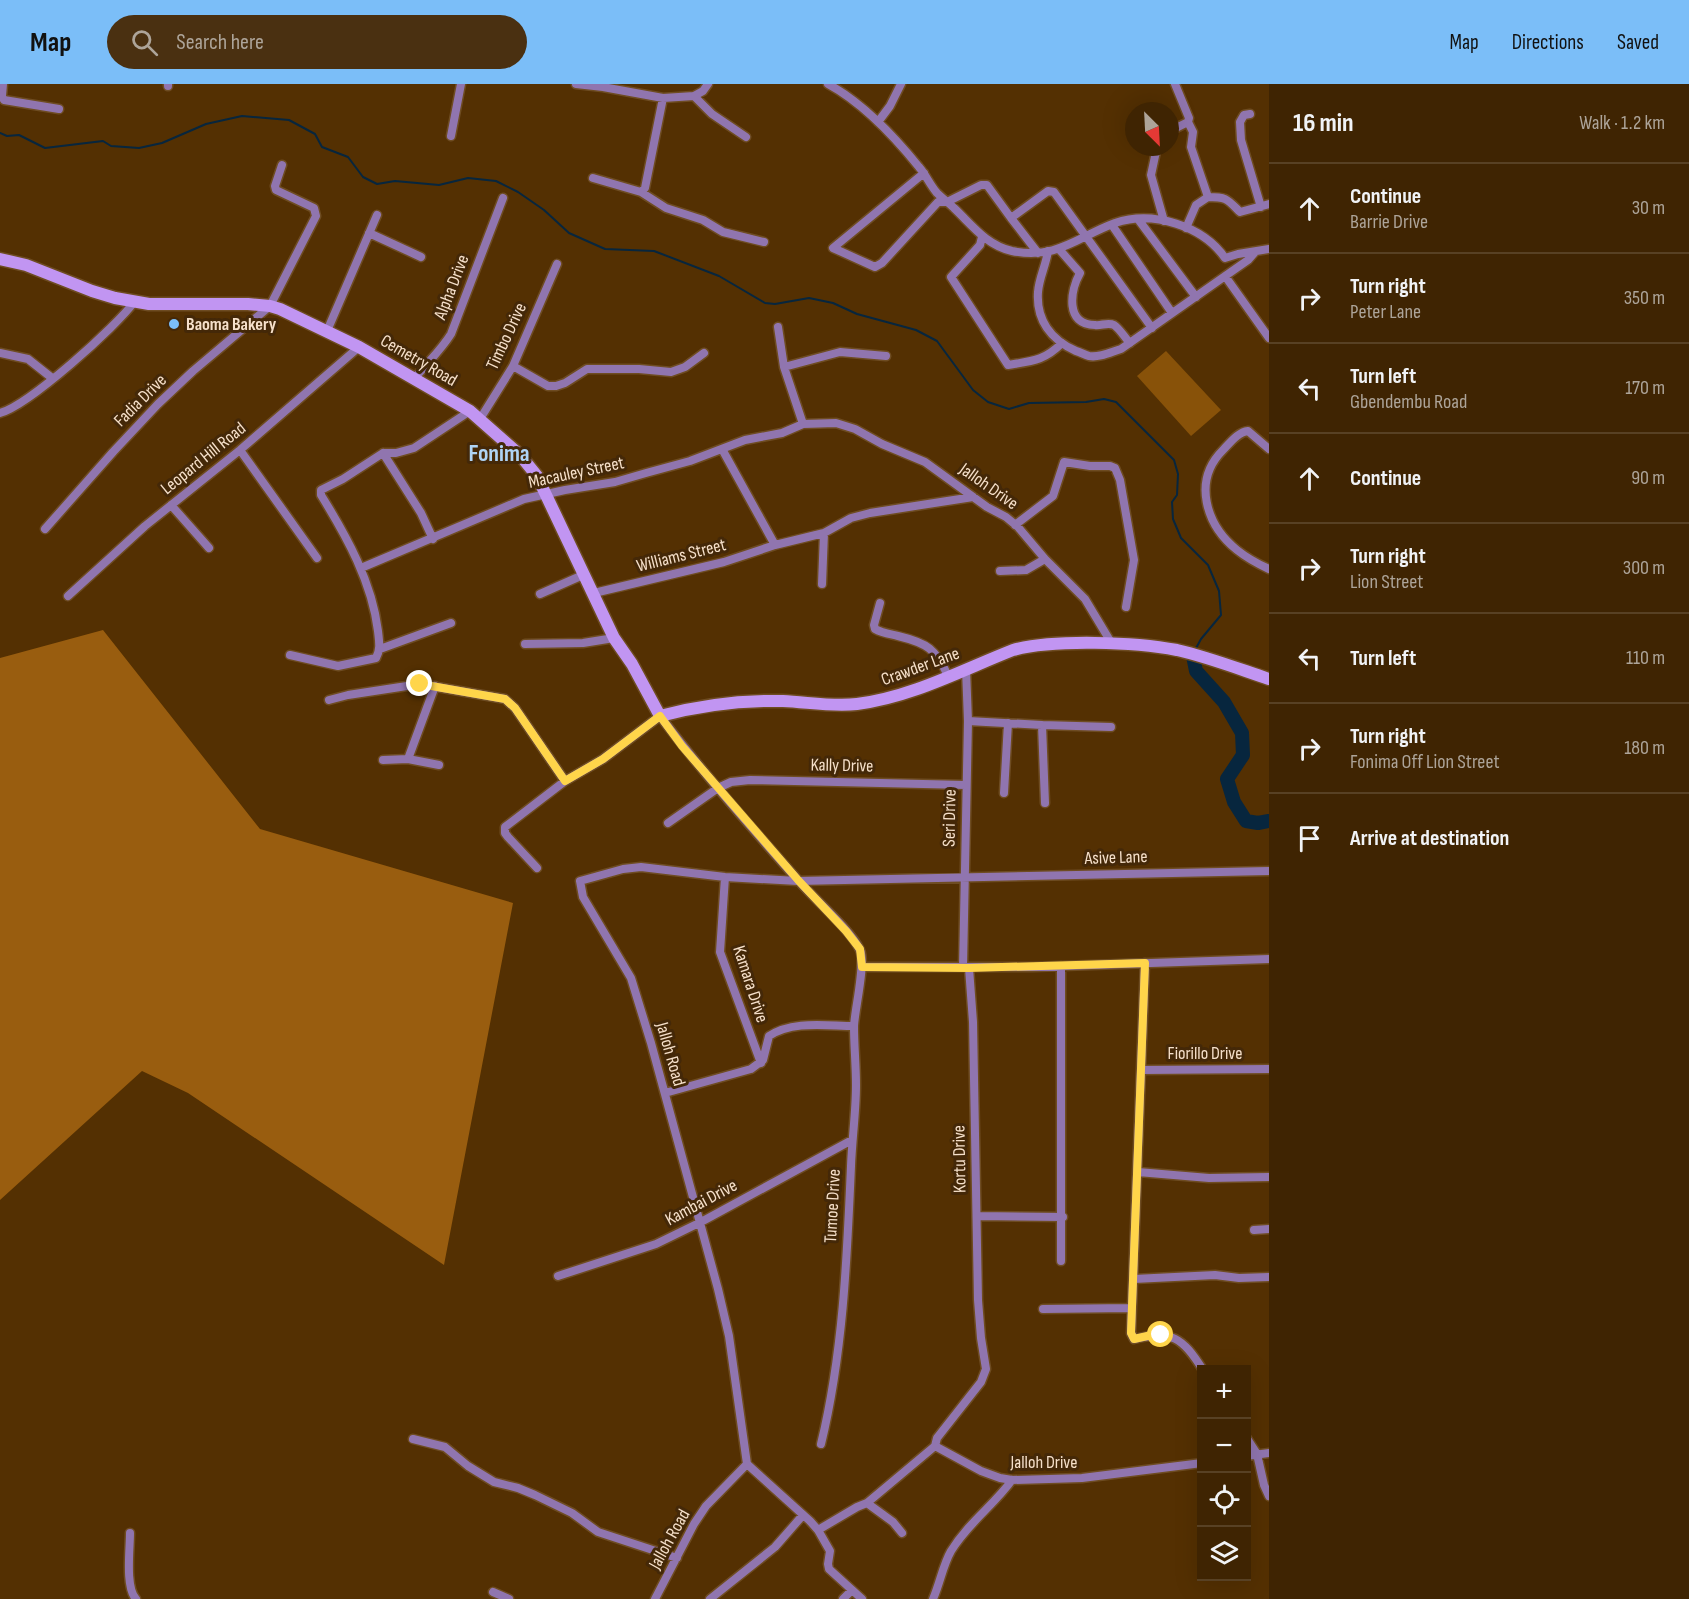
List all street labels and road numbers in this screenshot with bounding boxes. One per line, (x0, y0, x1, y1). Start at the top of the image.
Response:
street label: Alpha Drive (429, 252, 473, 323)
street label: Timbo Drive (482, 299, 531, 373)
street label: Cemetry Road (377, 330, 461, 391)
street label: Fadia Drive (110, 370, 171, 431)
street label: Leopard Hill Road (157, 418, 250, 499)
street label: Macauley Street (526, 452, 626, 493)
street label: Jalloh Drive (955, 458, 1022, 514)
street label: Williams Street (634, 534, 728, 577)
street label: Crawder Lane (878, 643, 962, 690)
street label: Kally Drive (810, 754, 874, 777)
street label: Seri Drive (938, 789, 961, 847)
street label: Asive Lane (1083, 846, 1148, 869)
street label: Kamara Drive (728, 943, 773, 1025)
street label: Jalloh Road (651, 1019, 690, 1088)
street label: Fiorillo Drive (1168, 1043, 1242, 1064)
street label: Kortu Drive (948, 1125, 971, 1193)
street label: Tumoe Drive (820, 1168, 845, 1244)
street label: Kambai Drive (662, 1175, 741, 1230)
street label: Jalloh Drive (1010, 1452, 1077, 1473)
street label: Jalloh Road (644, 1506, 694, 1574)

